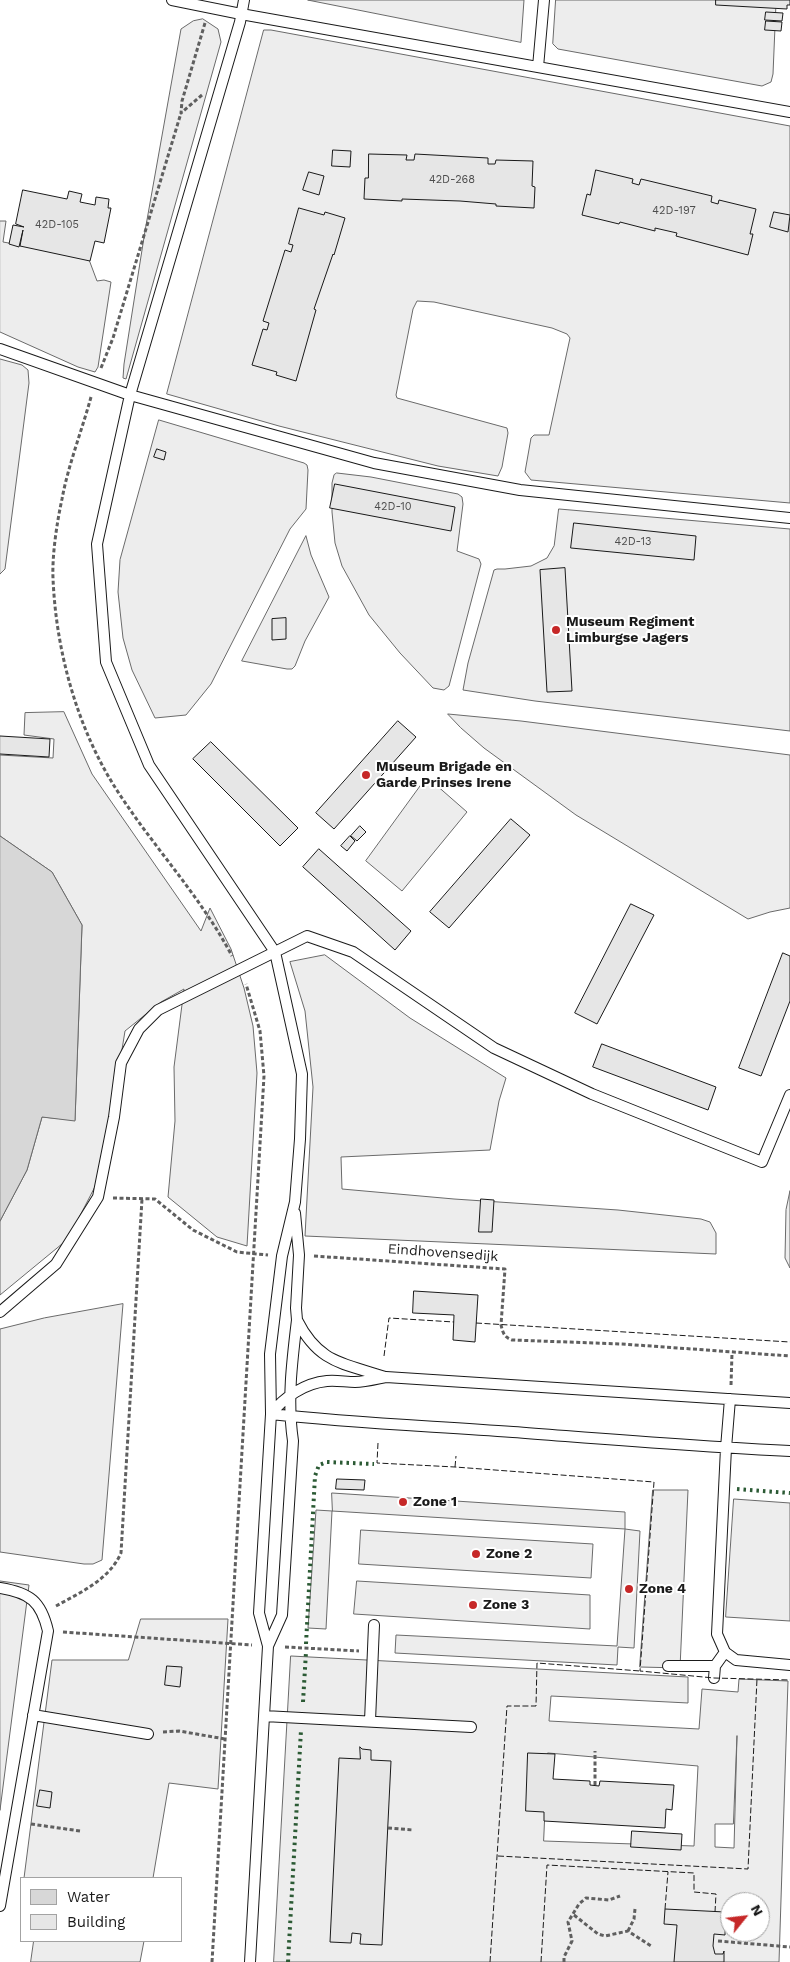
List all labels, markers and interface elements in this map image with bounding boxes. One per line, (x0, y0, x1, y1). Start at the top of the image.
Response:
house number: 42D-268 (429, 173, 475, 187)
house number: 42D-197 (652, 204, 696, 218)
house number: 42D-105 (35, 218, 79, 232)
house number: 42D-10 (374, 500, 412, 514)
house number: 42D-13 (615, 535, 651, 549)
place label: Museum Regiment Limburgse Jagers (566, 614, 694, 646)
marker: Museum Regiment Limburgse Jagers (550, 624, 562, 636)
place label: Museum Brigade en Garde Prinses Irene (376, 759, 512, 792)
marker: Museum Brigade en Garde Prinses Irene (360, 769, 372, 781)
street label: Eindhovensedijk (387, 1241, 499, 1265)
place label: Zone 1 (413, 1494, 457, 1510)
marker: Zone 1 (397, 1496, 409, 1508)
place label: Zone 2 (486, 1546, 532, 1562)
marker: Zone 2 (470, 1548, 482, 1560)
place label: Zone 4 (639, 1581, 686, 1597)
marker: Zone 4 (623, 1583, 635, 1595)
place label: Zone 3 (483, 1597, 529, 1613)
marker: Zone 3 (467, 1599, 479, 1611)
legend (20, 1877, 182, 1942)
text: Water (67, 1888, 110, 1906)
north arrow (720, 1892, 770, 1942)
text: N (748, 1902, 767, 1919)
text: Building (67, 1913, 125, 1931)

